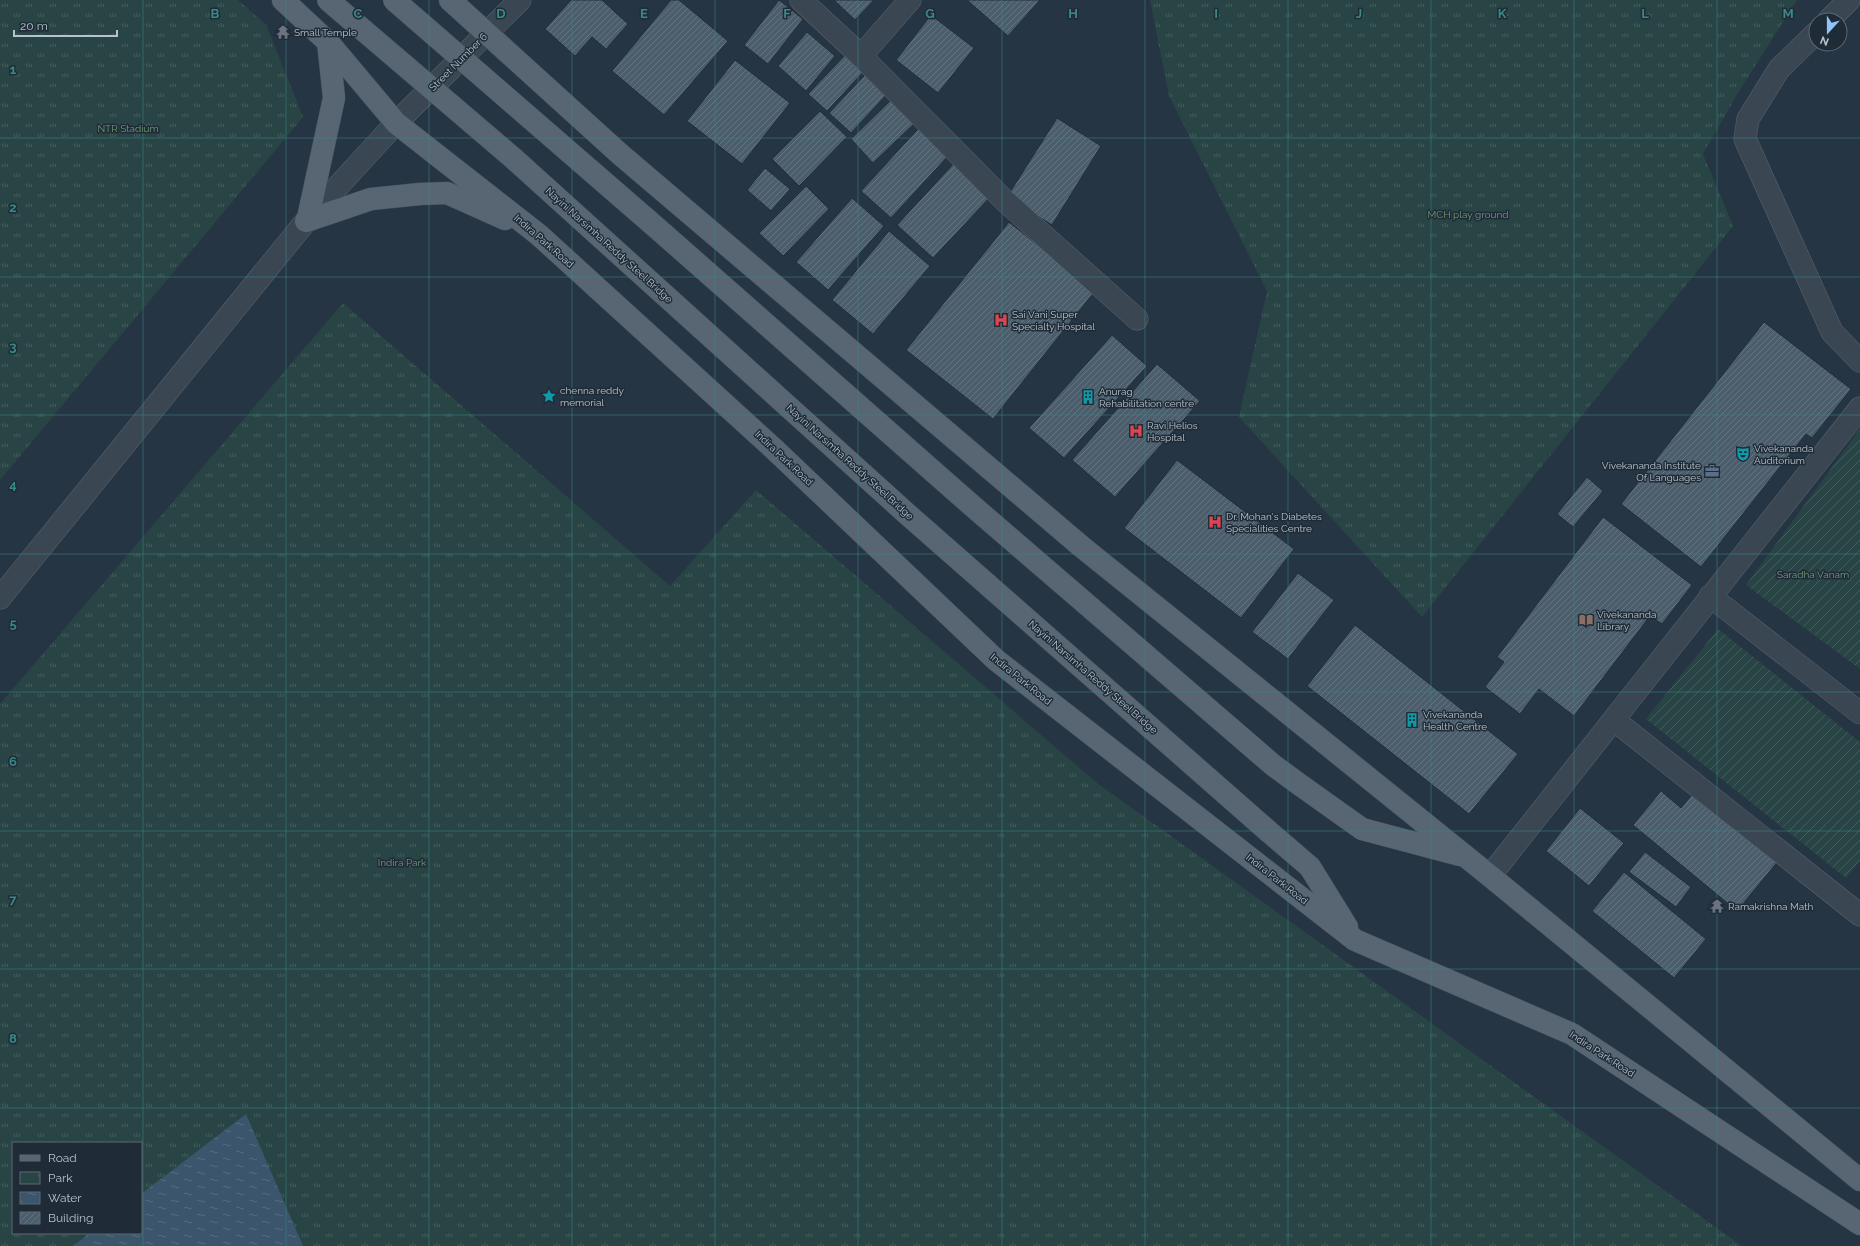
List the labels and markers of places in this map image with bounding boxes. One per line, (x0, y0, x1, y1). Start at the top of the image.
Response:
temple icon: Small Temple (275, 24, 291, 40)
place label: Small Temple (294, 27, 357, 38)
place label: Sai Vani Super Specialty Hospital (1012, 309, 1095, 332)
hospital icon: Sai Vani Super Specialty Hospital (993, 312, 1009, 328)
place label: chenna reddy memorial (560, 385, 625, 408)
place label: Anurag Rehabilitation centre (1099, 386, 1194, 409)
place icon: chenna reddy memorial (541, 388, 557, 404)
building icon: Anurag Rehabilitation centre (1080, 389, 1096, 405)
place label: Ravi Helios Hospital (1147, 420, 1198, 443)
hospital icon: Ravi Helios Hospital (1128, 423, 1144, 439)
place label: Vivekananda Auditorium (1754, 443, 1814, 466)
theatre icon: Vivekananda Auditorium (1735, 446, 1751, 462)
place label: Vivekananda Institute Of Languages (1602, 460, 1701, 483)
office icon: Vivekananda Institute Of Languages (1704, 463, 1720, 479)
place label: Dr. Mohan's Diabetes Specialities Centre (1226, 511, 1322, 534)
hospital icon: Dr. Mohan's Diabetes Specialities Centre (1207, 514, 1223, 530)
place label: Vivekananda Library (1597, 609, 1657, 632)
library icon: Vivekananda Library (1578, 612, 1594, 628)
place label: Vivekananda Health Centre (1423, 709, 1487, 732)
building icon: Vivekananda Health Centre (1404, 712, 1420, 728)
temple icon: Ramakrishna Math (1709, 898, 1725, 914)
place label: Ramakrishna Math (1728, 901, 1814, 912)

